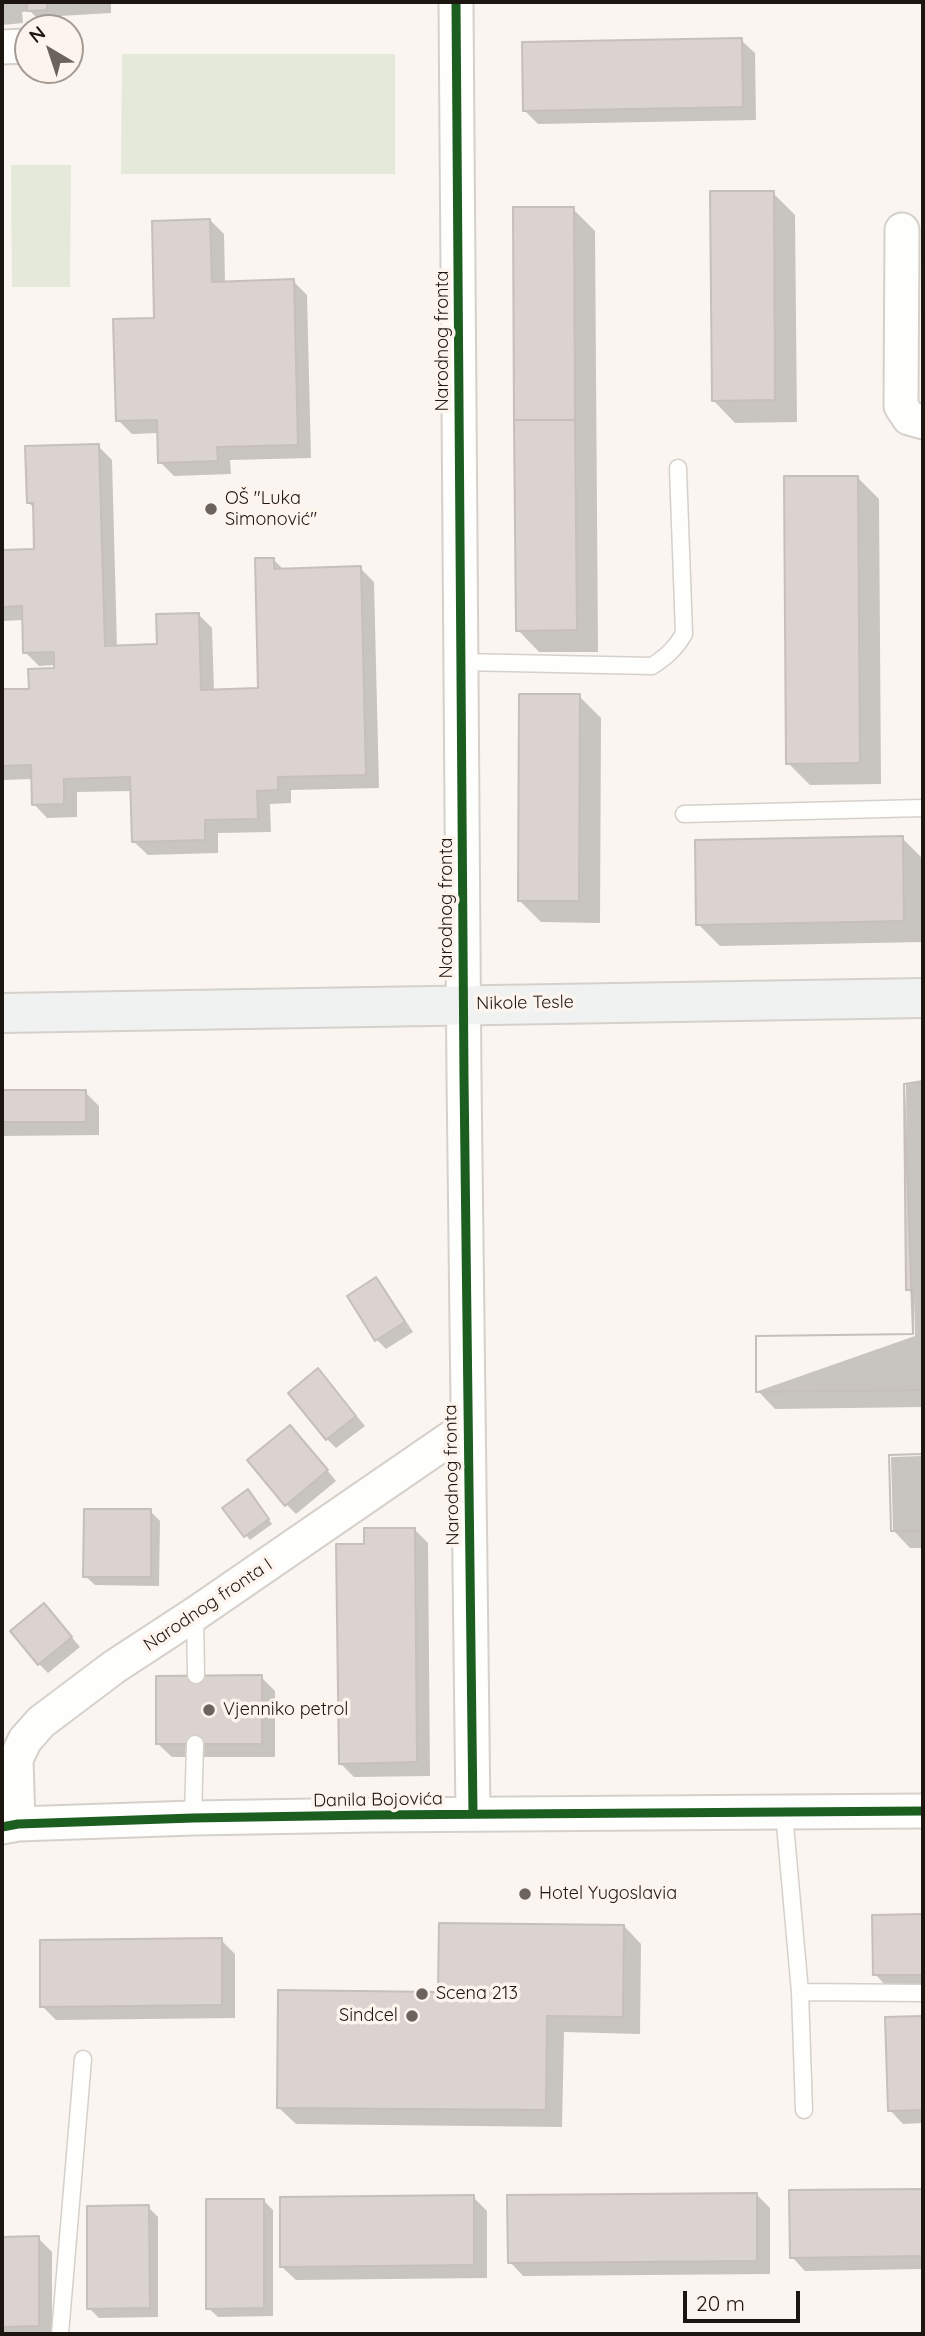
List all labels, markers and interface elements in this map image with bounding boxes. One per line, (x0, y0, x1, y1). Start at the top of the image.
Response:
north arrow (14, 14, 84, 84)
text: N (24, 21, 50, 48)
street label: Narodnog fronta (432, 270, 454, 412)
place label: OŠ "Luka Simonović" (225, 488, 317, 530)
marker: OŠ "Luka Simonović" (203, 501, 219, 517)
street label: Narodnog fronta (436, 837, 458, 979)
street label: Nikole Tesle (476, 991, 574, 1015)
street label: Narodnog fronta (440, 1404, 464, 1546)
street label: Narodnog fronta I (140, 1554, 276, 1656)
place label: Vjenniko petrol (223, 1699, 348, 1721)
marker: Vjenniko petrol (201, 1702, 217, 1718)
street label: Danila Bojovića (313, 1788, 443, 1812)
place label: Hotel Yugoslavia (539, 1883, 677, 1905)
marker: Hotel Yugoslavia (517, 1886, 533, 1902)
place label: Scena 213 (436, 1983, 518, 2005)
marker: Scena 213 (414, 1986, 430, 2002)
place label: Sindcel (339, 2005, 398, 2027)
marker: Sindcel (404, 2008, 420, 2024)
scale bar (687, 2276, 804, 2320)
text: 20 m (696, 2290, 745, 2316)

